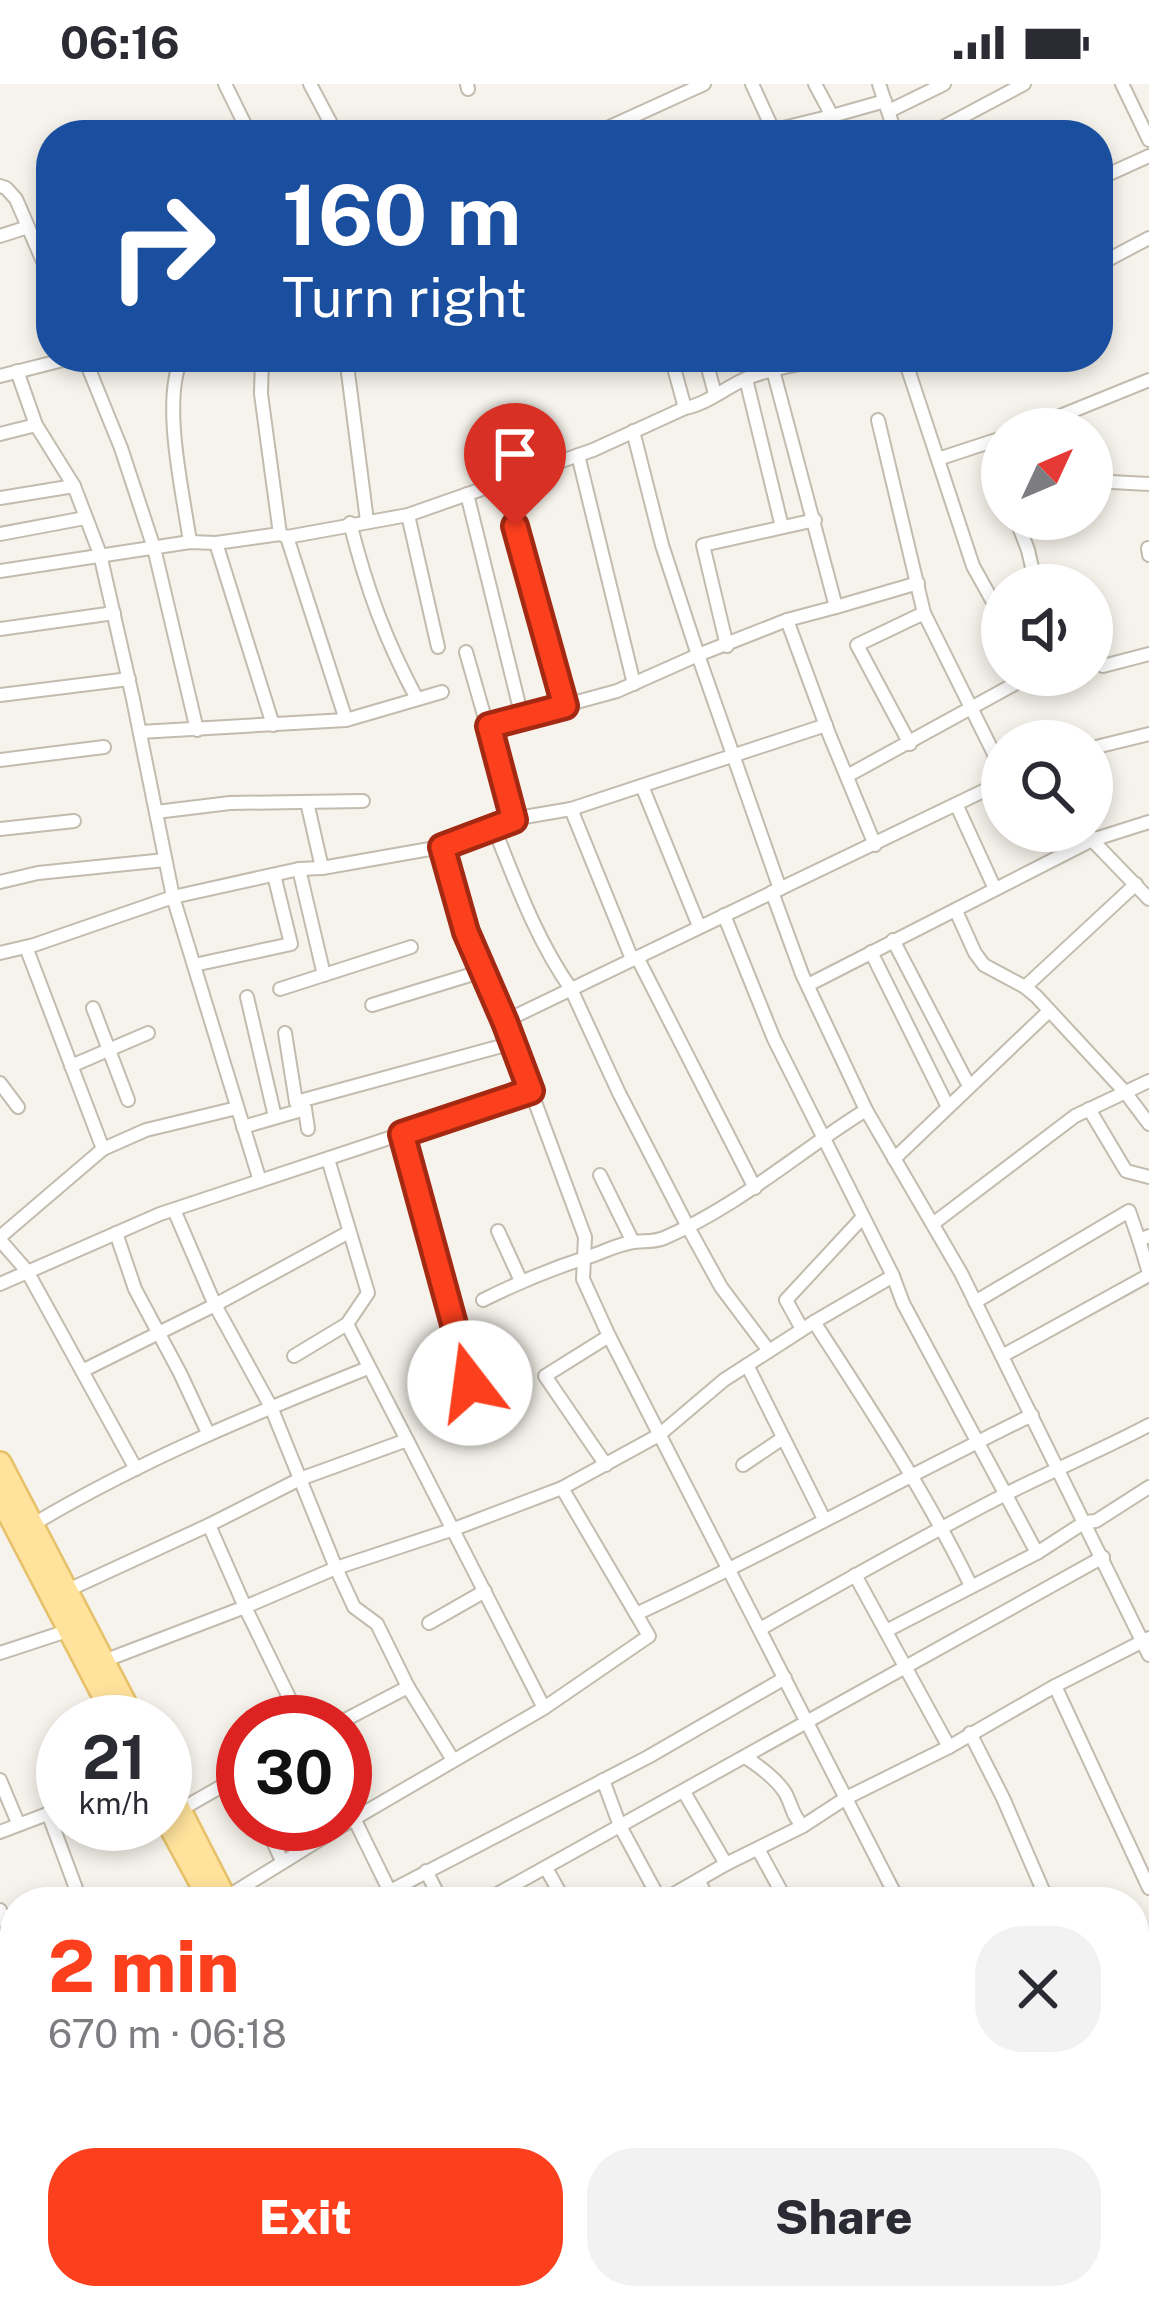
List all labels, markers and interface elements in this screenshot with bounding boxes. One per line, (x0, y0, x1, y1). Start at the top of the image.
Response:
text: 06:16 (60, 16, 180, 69)
text: 160 m (282, 165, 521, 264)
icon: right (84, 168, 240, 324)
text: Turn right (282, 266, 527, 329)
pin (464, 403, 566, 526)
north arrow (981, 408, 1113, 540)
map controls (981, 408, 1113, 852)
icon: arrive (482, 421, 548, 487)
button: sound (981, 564, 1113, 696)
button: search (981, 720, 1113, 852)
position arrow (407, 1320, 533, 1446)
speed limit sign: 30 (216, 1695, 372, 1851)
text: 21 (82, 1722, 146, 1793)
text: km/h (79, 1785, 149, 1821)
text: 2 min (48, 1924, 239, 2008)
button: close (975, 1926, 1101, 2052)
text: 670 m · 06:18 (48, 2011, 287, 2057)
button: Exit (48, 2148, 563, 2286)
button: Share (587, 2148, 1101, 2286)

